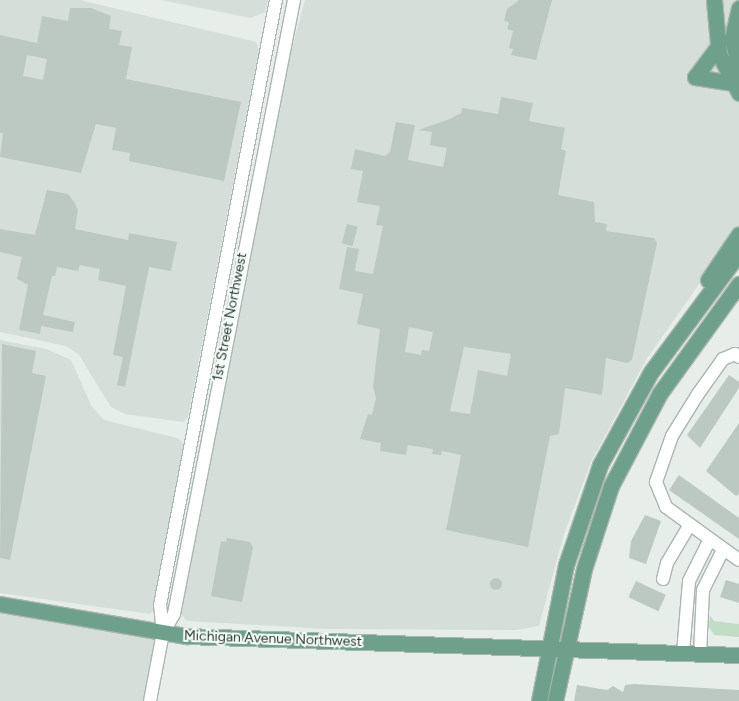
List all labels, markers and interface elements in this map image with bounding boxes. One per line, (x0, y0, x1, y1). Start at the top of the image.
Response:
street label: 1st Street Northwest (209, 251, 251, 383)
street label: Michigan Avenue Northwest (184, 627, 362, 651)

